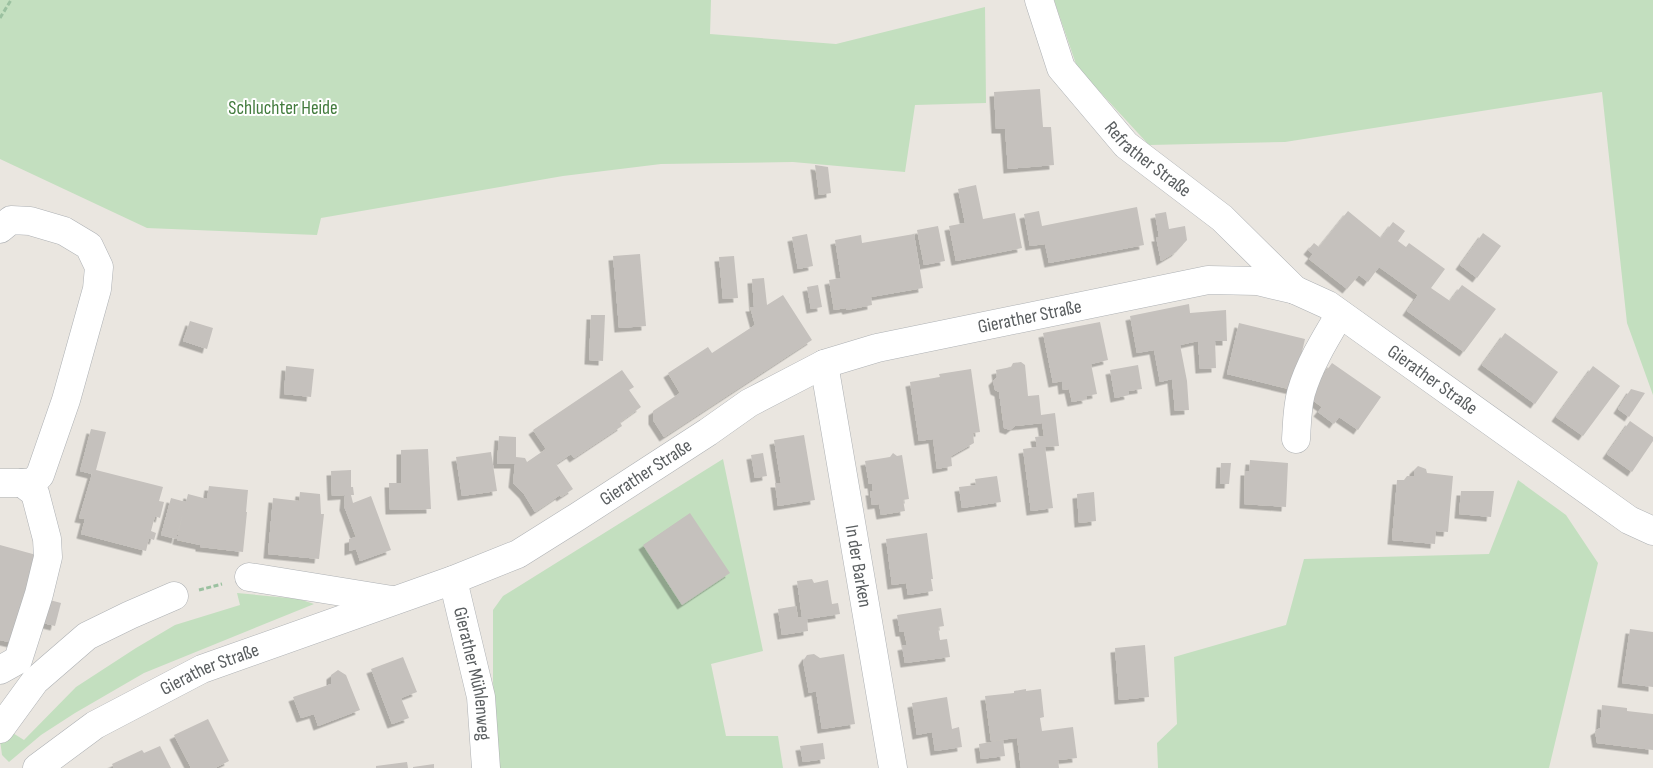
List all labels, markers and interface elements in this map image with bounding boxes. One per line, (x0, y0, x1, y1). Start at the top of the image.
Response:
park label: Schluchter Heide (228, 97, 338, 120)
street label: Refrather Straße (1100, 117, 1196, 202)
street label: Gierather Straße (976, 295, 1083, 339)
street label: Gierather Straße (1383, 340, 1482, 420)
street label: Gierather Straße (595, 434, 696, 511)
street label: In der Barken (840, 523, 877, 609)
street label: Gierather Mühlenweg (448, 605, 496, 742)
street label: Gierather Straße (156, 638, 262, 700)

